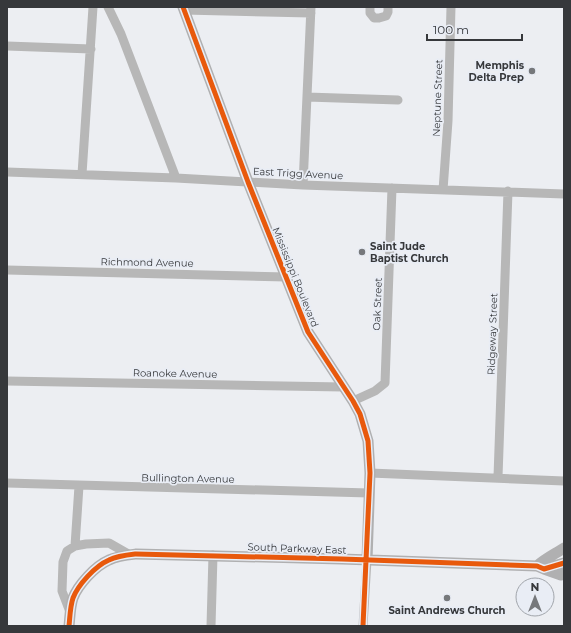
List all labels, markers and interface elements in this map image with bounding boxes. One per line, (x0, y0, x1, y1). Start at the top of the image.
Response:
scale bar (427, 16, 522, 42)
text: 100 m (433, 22, 469, 37)
street label: Neptune Street (430, 59, 445, 137)
place label: Memphis Delta Prep (469, 59, 525, 84)
marker: Memphis Delta Prep (527, 66, 537, 76)
street label: East Trigg Avenue (253, 165, 343, 182)
street label: Mississippi Boulevard (269, 225, 322, 329)
place label: Saint Jude Baptist Church (370, 240, 449, 265)
marker: Saint Jude Baptist Church (357, 247, 367, 257)
street label: Richmond Avenue (100, 255, 194, 270)
street label: Oak Street (370, 277, 385, 331)
street label: Ridgeway Street (485, 293, 500, 375)
street label: Roanoke Avenue (133, 366, 217, 381)
street label: Bullington Avenue (141, 471, 235, 486)
street label: South Parkway East (247, 540, 347, 557)
north arrow (515, 577, 555, 617)
text: N (531, 580, 539, 594)
marker: Saint Andrews Church (442, 593, 452, 603)
place label: Saint Andrews Church (388, 604, 506, 617)

